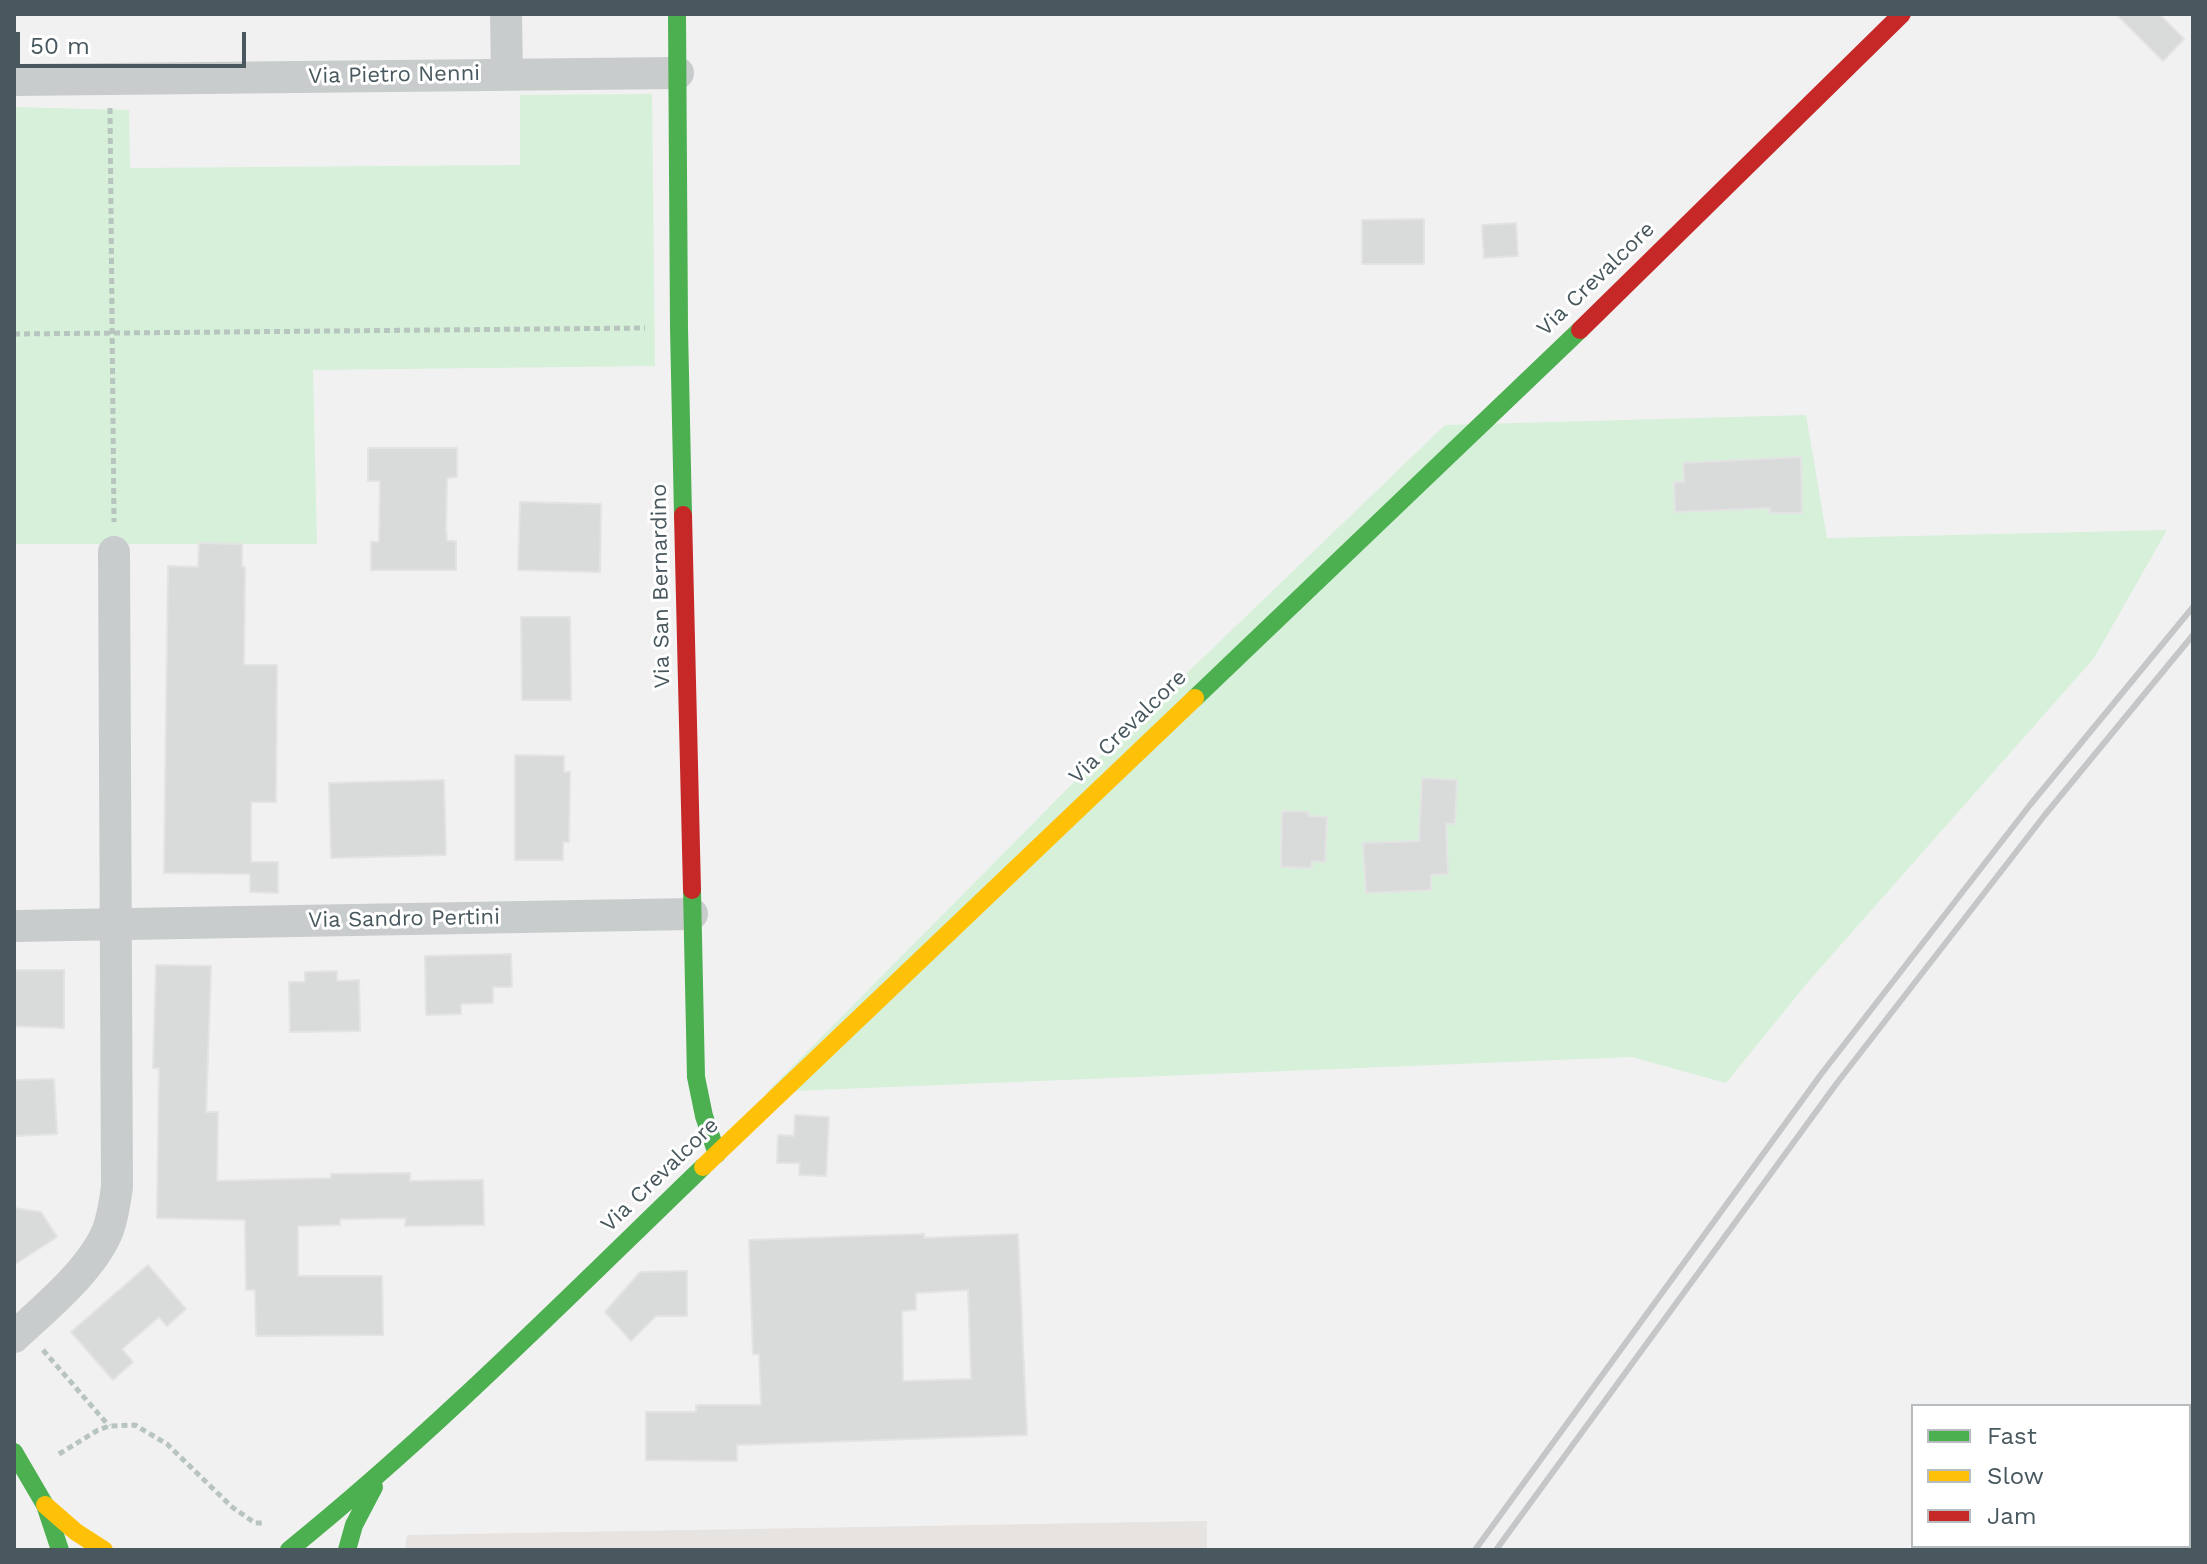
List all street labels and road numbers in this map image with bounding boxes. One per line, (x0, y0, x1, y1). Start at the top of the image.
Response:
street label: Via Pietro Nenni (308, 60, 480, 90)
street label: Via Crevalcore (1532, 216, 1660, 342)
street label: Via San Bernardino (646, 483, 676, 689)
street label: Via Crevalcore (1064, 664, 1192, 790)
street label: Via Sandro Pertini (308, 904, 500, 934)
street label: Via Crevalcore (596, 1112, 724, 1238)

